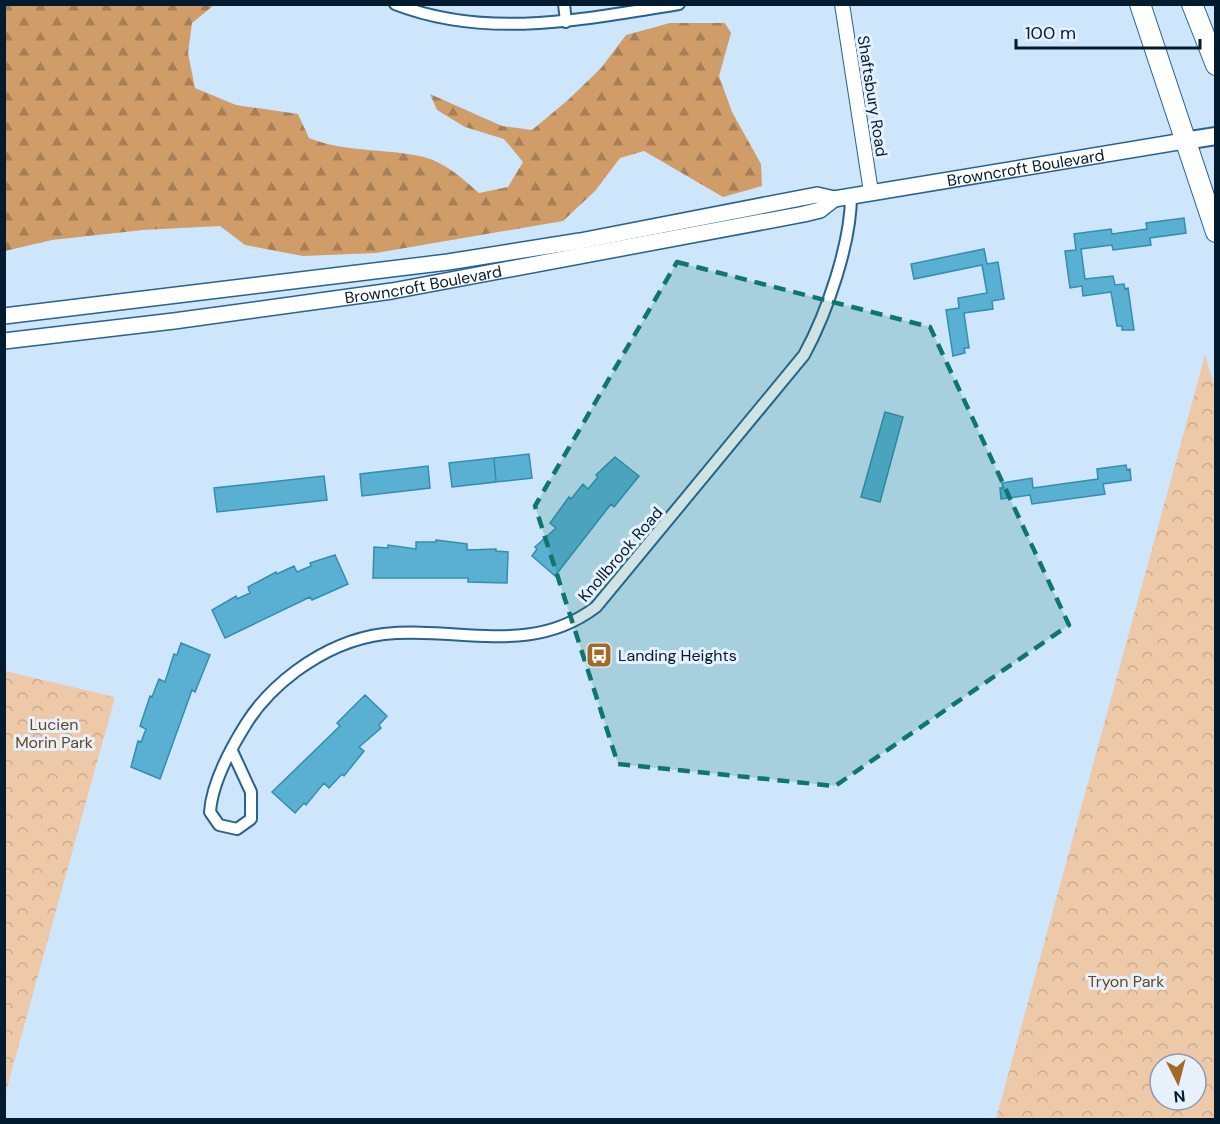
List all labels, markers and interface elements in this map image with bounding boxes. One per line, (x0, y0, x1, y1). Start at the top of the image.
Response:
scale bar (1016, 12, 1200, 50)
text: 100 m (1025, 21, 1076, 45)
street label: Shaftsbury Road (853, 34, 892, 158)
street label: Browncroft Boulevard (945, 144, 1106, 191)
street label: Browncroft Boulevard (343, 261, 504, 308)
street label: Knollbrook Road (573, 502, 667, 606)
bus stop icon: Landing Heights (584, 640, 614, 670)
place label: Landing Heights (618, 645, 737, 666)
park label: Lucien Morin Park (15, 714, 93, 753)
park label: Tryon Park (1088, 971, 1164, 992)
north arrow (1148, 1052, 1208, 1112)
text: N (1173, 1085, 1186, 1107)

